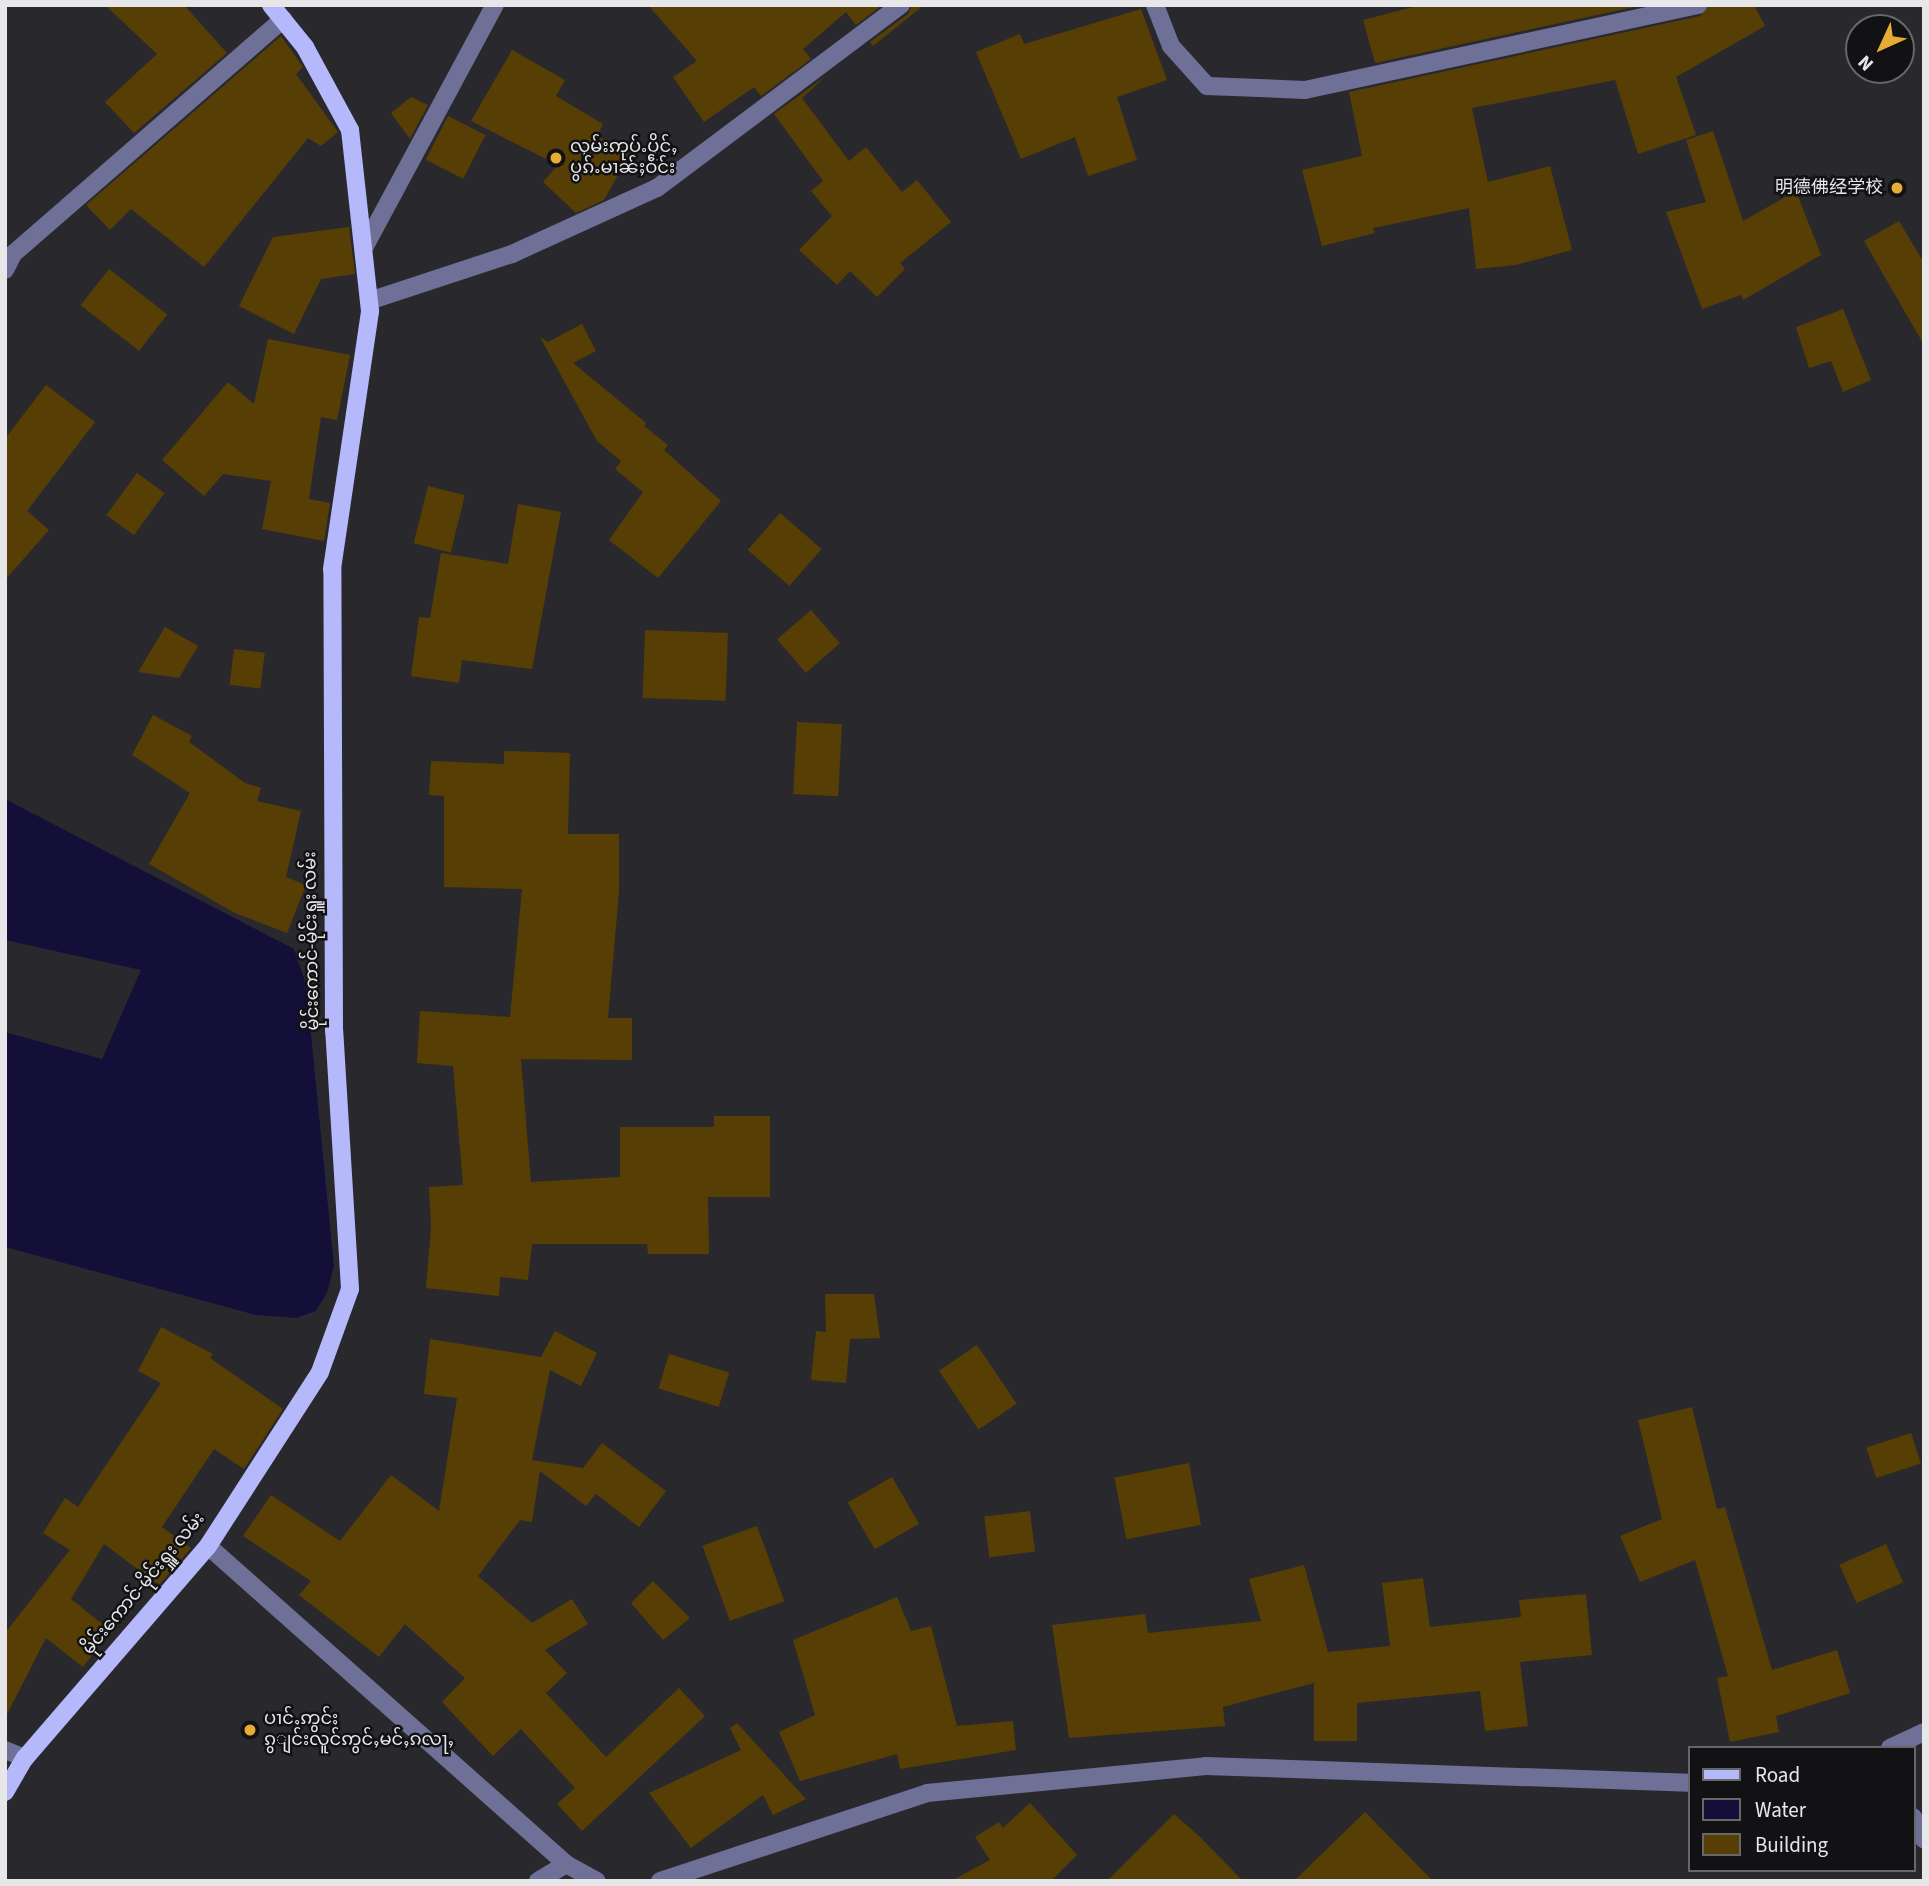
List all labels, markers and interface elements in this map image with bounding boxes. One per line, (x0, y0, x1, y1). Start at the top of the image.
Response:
north arrow (1845, 14, 1915, 84)
text: N (1852, 49, 1880, 77)
place label: လုမ်းဢုပ်ႉပိူင်ႇ ပွၵ်ႉမၢၼ်ႈဝဵင်း (570, 137, 677, 180)
marker: လုမ်းဢုပ်ႉပိူင်ႇ ပွၵ်ႉမၢၼ်ႈဝဵင်း (548, 150, 564, 166)
place label: 明德佛经学校 (1775, 177, 1883, 199)
marker: 明德佛经学校 (1889, 180, 1905, 196)
street label: မိုင်းကောင်-မိုင်းရှူး လမ်း (300, 851, 324, 1031)
street label: မိုင်းကောင်-မိုင်းရှူး လမ်း (78, 1508, 210, 1660)
place label: ပၢင်ႇဢွင်ႈ ၵွျင်းလူင်ဢွင်ႇမင်ႇၵလႃႇ (264, 1709, 454, 1752)
marker: ပၢင်ႇဢွင်ႈ ၵွျင်းလူင်ဢွင်ႇမင်ႇၵလႃႇ (242, 1722, 258, 1738)
legend (1688, 1746, 1915, 1872)
text: Road (1755, 1760, 1800, 1790)
text: Water (1755, 1795, 1806, 1825)
text: Building (1755, 1830, 1828, 1860)

